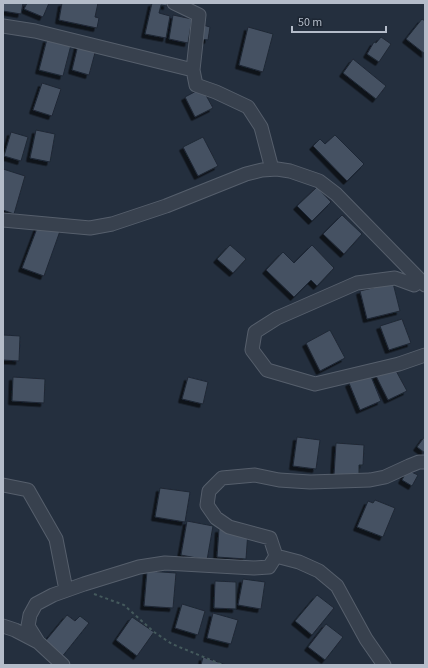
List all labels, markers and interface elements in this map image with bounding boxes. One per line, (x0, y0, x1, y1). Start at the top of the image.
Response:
scale bar (292, 8, 386, 34)
text: 50 m (298, 14, 322, 31)

